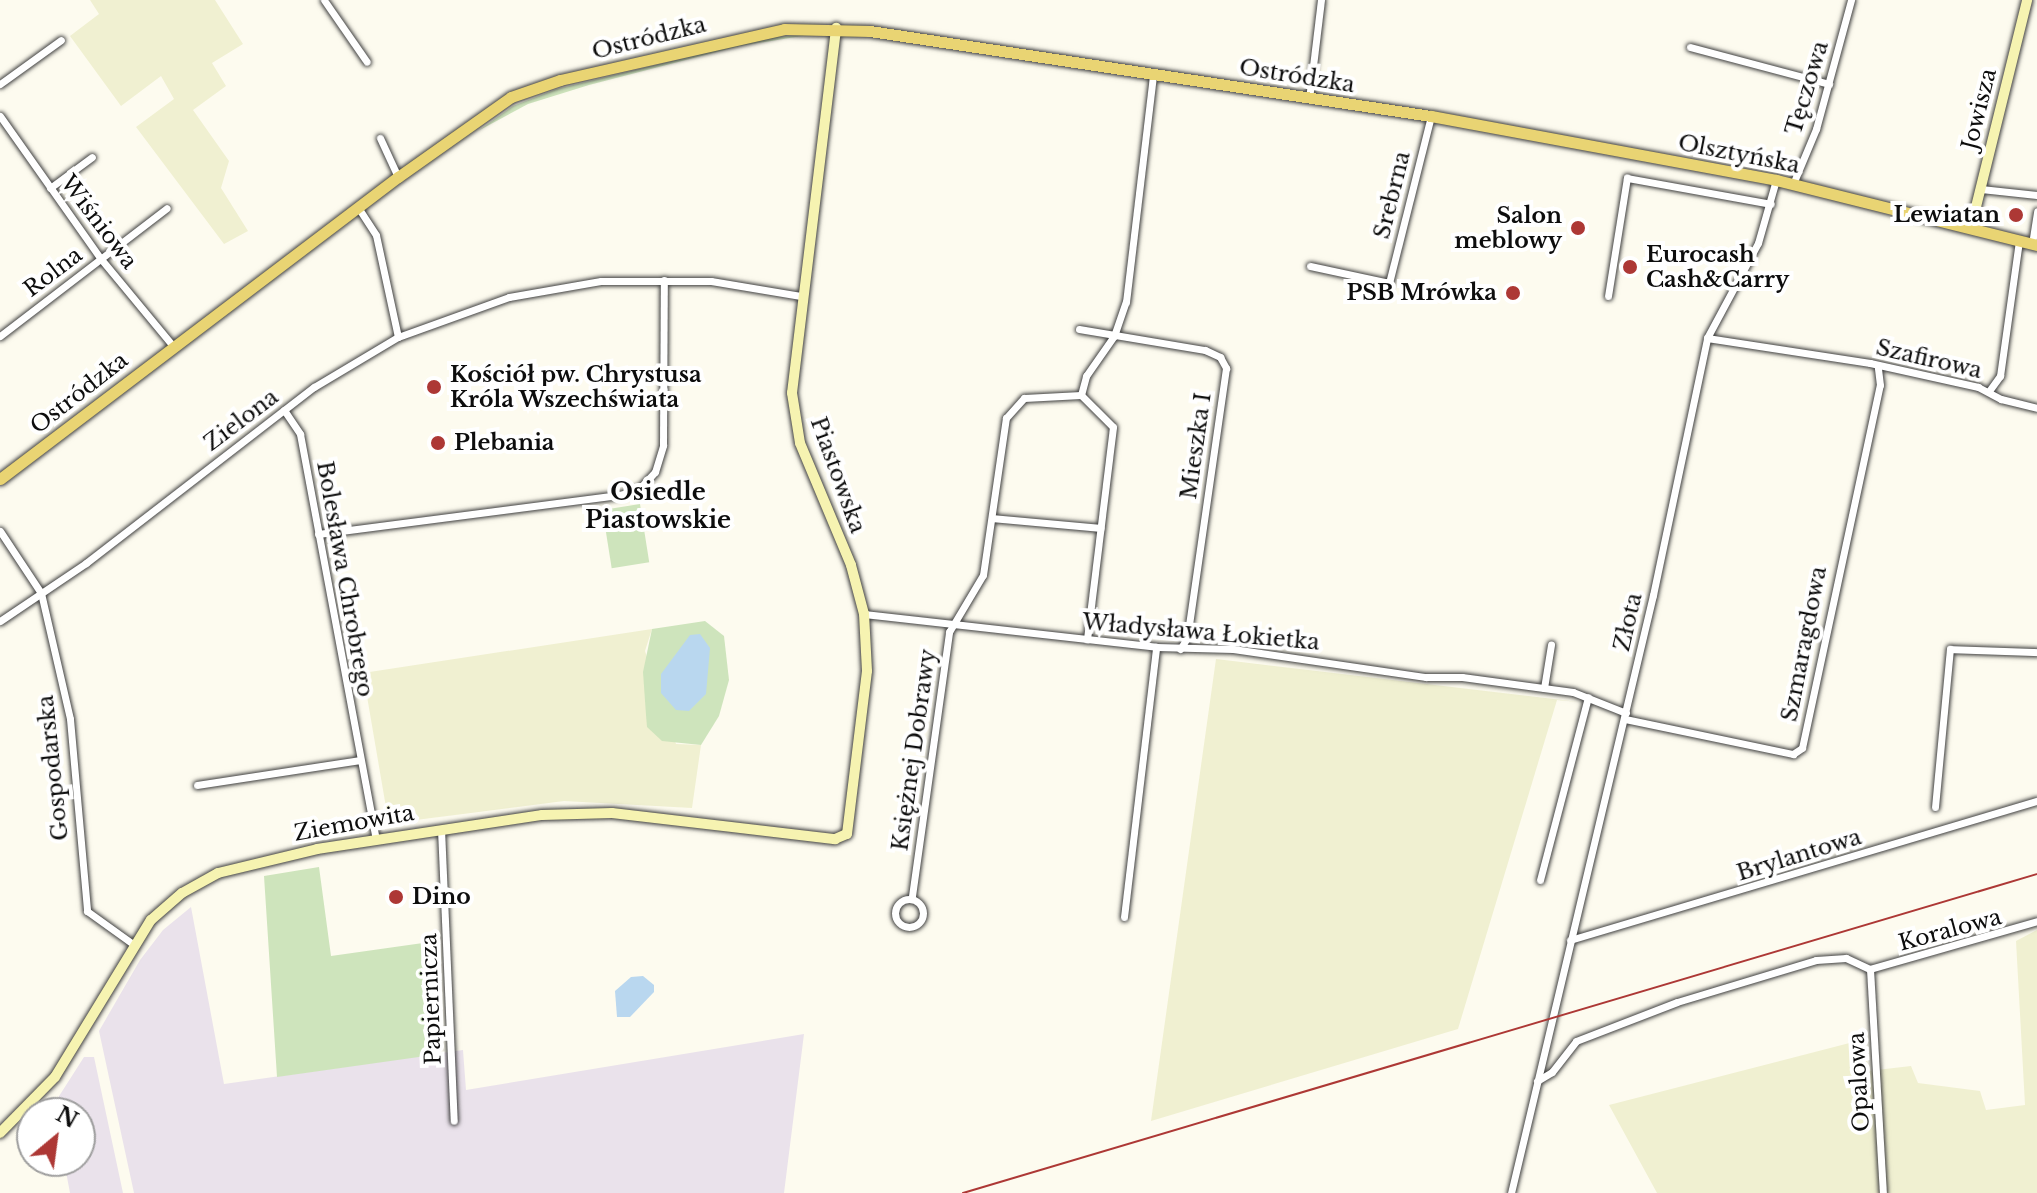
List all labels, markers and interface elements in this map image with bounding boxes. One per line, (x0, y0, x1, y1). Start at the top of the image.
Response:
street label: Ostródzka (589, 11, 709, 65)
street label: Tęczowa (1780, 38, 1834, 138)
street label: Ostródzka (1237, 54, 1357, 98)
street label: Jowisza (1956, 66, 2002, 152)
street label: Olsztyńska (1676, 129, 1802, 179)
street label: Srebrna (1368, 148, 1416, 242)
street label: Wiśniowa (55, 170, 143, 274)
place label: Salon meblowy (1454, 202, 1562, 254)
place label: Lewiatan (1894, 202, 2000, 228)
marker: Lewiatan (2007, 206, 2025, 224)
marker: Salon meblowy (1569, 219, 1587, 237)
place label: Eurocash Cash&Carry (1646, 241, 1789, 292)
street label: Rolna (19, 242, 87, 302)
marker: Eurocash Cash&Carry (1621, 258, 1639, 276)
place label: PSB Mrówka (1346, 280, 1497, 306)
marker: PSB Mrówka (1504, 284, 1522, 302)
street label: Szafirowa (1874, 334, 1984, 384)
street label: Ostródzka (25, 347, 133, 439)
place label: Kościół pw. Chrystusa Króla Wszechświata (450, 361, 702, 412)
marker: Kościół pw. Chrystusa Króla Wszechświata (425, 378, 443, 396)
street label: Zielona (199, 384, 283, 456)
street label: Mieszka I (1175, 391, 1217, 501)
street label: Piastowska (805, 413, 871, 537)
place label: Plebania (454, 430, 554, 456)
marker: Plebania (429, 434, 447, 452)
street label: Bolesława Chrobrego (311, 459, 379, 699)
district label: Osiedle Piastowskie (585, 478, 731, 534)
street label: Szmaragdowa (1776, 564, 1832, 724)
street label: Złota (1608, 590, 1648, 654)
street label: Władysława Łokietka (1081, 608, 1321, 656)
street label: Księżnej Dobrawy (887, 647, 941, 853)
street label: Gospodarska (32, 694, 74, 842)
street label: Ziemowita (292, 799, 416, 847)
street label: Brylantowa (1734, 824, 1864, 886)
place label: Dino (412, 884, 471, 910)
marker: Dino (387, 888, 405, 906)
street label: Koralowa (1896, 904, 2004, 956)
street label: Papiernicza (416, 933, 446, 1065)
street label: Opalowa (1843, 1032, 1875, 1132)
north arrow (16, 1097, 96, 1177)
text: N (51, 1100, 82, 1134)

